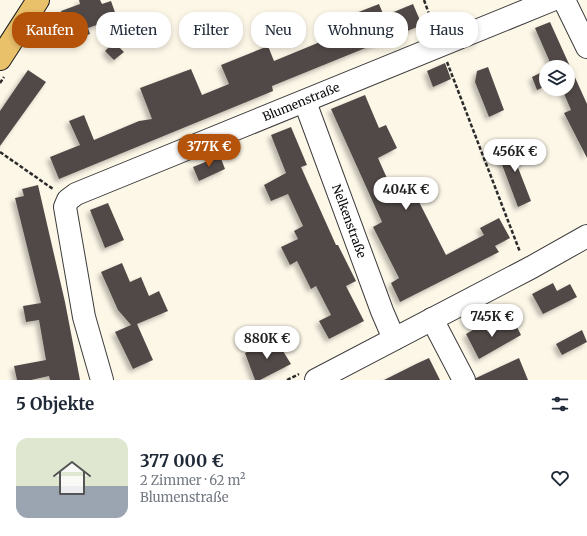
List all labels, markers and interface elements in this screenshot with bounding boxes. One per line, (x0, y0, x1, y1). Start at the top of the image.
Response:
chip: Kaufen (12, 12, 88, 48)
chip: Mieten (96, 12, 171, 48)
chip: Filter (179, 12, 243, 48)
chip: Neu (251, 12, 306, 48)
chip: Wohnung (314, 12, 408, 48)
chip: Haus (416, 12, 478, 48)
map controls (539, 60, 575, 96)
button: layers (539, 60, 575, 96)
street label: Blumenstraße (260, 79, 342, 124)
pin: 377K € (176, 134, 242, 168)
text: 377K € (187, 138, 231, 155)
pin: 456K € (482, 139, 548, 173)
text: 456K € (493, 143, 538, 160)
pin: 404K € (373, 177, 439, 211)
text: 404K € (383, 181, 430, 198)
street label: Nelkenstraße (329, 182, 370, 260)
pin: 745K € (459, 304, 525, 338)
text: 745K € (470, 308, 514, 325)
pin: 880K € (234, 326, 300, 360)
text: 880K € (244, 330, 290, 347)
text: 5 Objekte (16, 393, 94, 415)
icon: filters (549, 393, 571, 415)
text: 377 000 € (140, 450, 224, 472)
icon: home (48, 454, 96, 502)
icon: heart (549, 467, 571, 489)
text: 2 Zimmer · 62 m² (140, 472, 245, 489)
text: Blumenstraße (140, 489, 229, 506)

